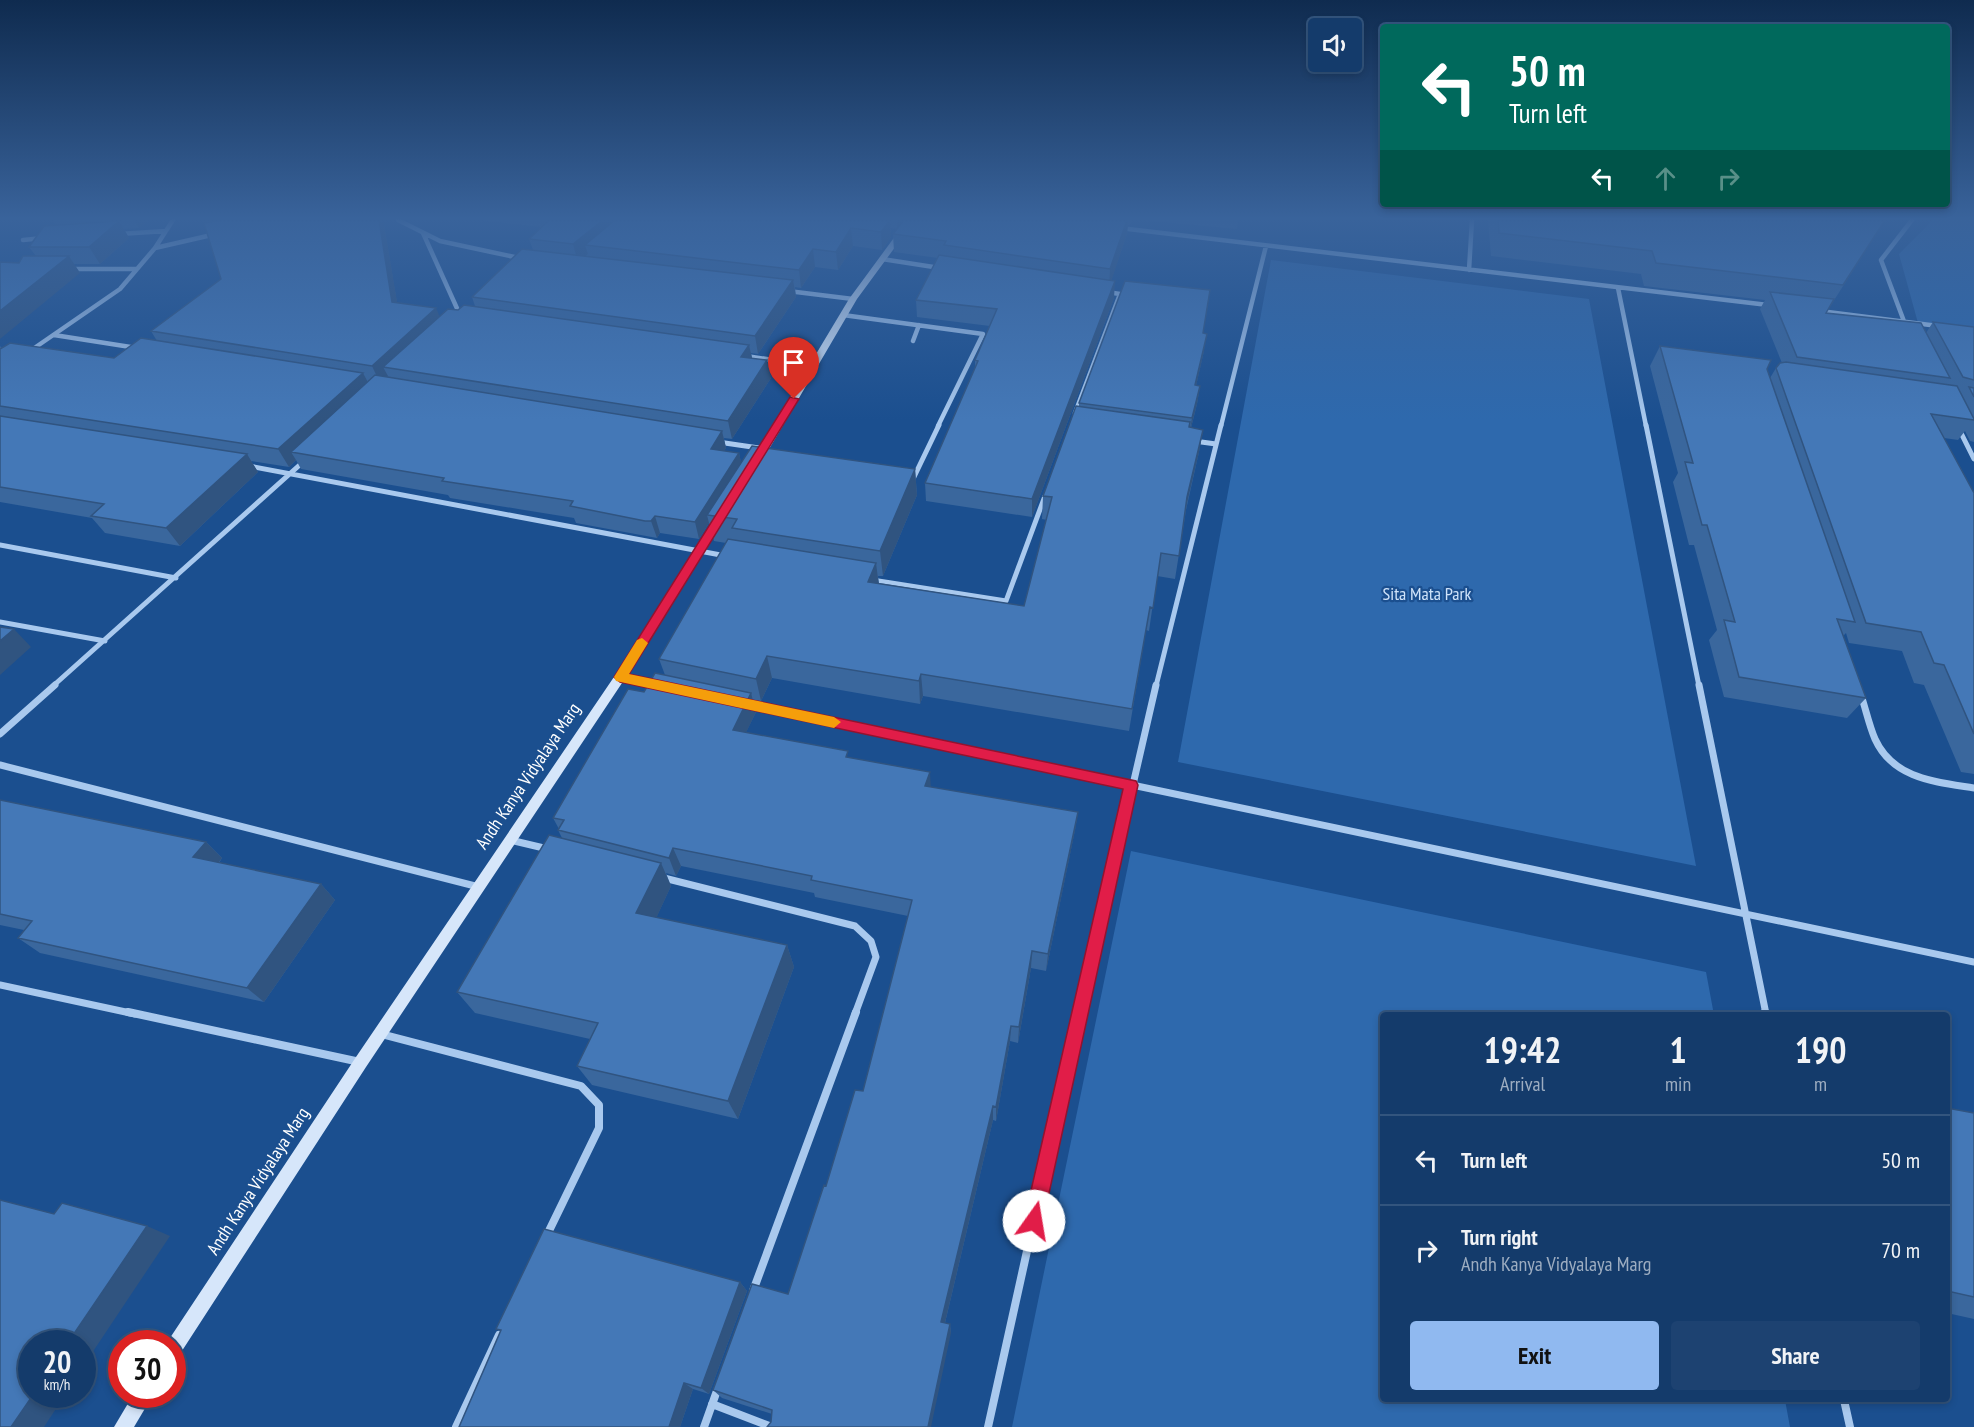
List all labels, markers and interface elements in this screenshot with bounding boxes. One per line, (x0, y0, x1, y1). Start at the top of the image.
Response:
map controls (1308, 18, 1362, 72)
button: sound (1308, 18, 1362, 72)
text: 50 m (1509, 43, 1586, 98)
icon: left (1410, 48, 1488, 126)
text: Turn left (1509, 96, 1587, 130)
icon: left (1586, 162, 1619, 195)
icon: ahead (1649, 162, 1682, 195)
icon: right (1712, 162, 1745, 195)
pin (768, 337, 819, 399)
icon: arrive (777, 346, 810, 379)
park label: Sita Mata Park (1383, 582, 1471, 605)
street label: Andh Kanya Vidyalaya Marg (470, 698, 585, 853)
text: 19:42 (1484, 1026, 1561, 1073)
text: 1 (1669, 1026, 1687, 1073)
text: 190 (1795, 1026, 1846, 1073)
text: Arrival (1500, 1071, 1545, 1097)
text: min (1665, 1071, 1691, 1097)
text: m (1814, 1071, 1827, 1097)
street label: Andh Kanya Vidyalaya Marg (201, 1103, 314, 1259)
icon: left (1410, 1144, 1443, 1177)
text: Turn left (1461, 1146, 1527, 1174)
text: 50 m (1881, 1146, 1920, 1174)
position arrow (1002, 1189, 1066, 1253)
text: Turn right (1461, 1223, 1538, 1251)
icon: right (1410, 1234, 1443, 1267)
text: 70 m (1881, 1236, 1920, 1264)
text: Andh Kanya Vidyalaya Marg (1461, 1251, 1652, 1277)
button: Exit (1410, 1321, 1659, 1390)
button: Share (1671, 1321, 1920, 1390)
speed limit sign: 30 (108, 1330, 186, 1408)
text: 20 (43, 1342, 71, 1381)
text: km/h (44, 1375, 70, 1394)

